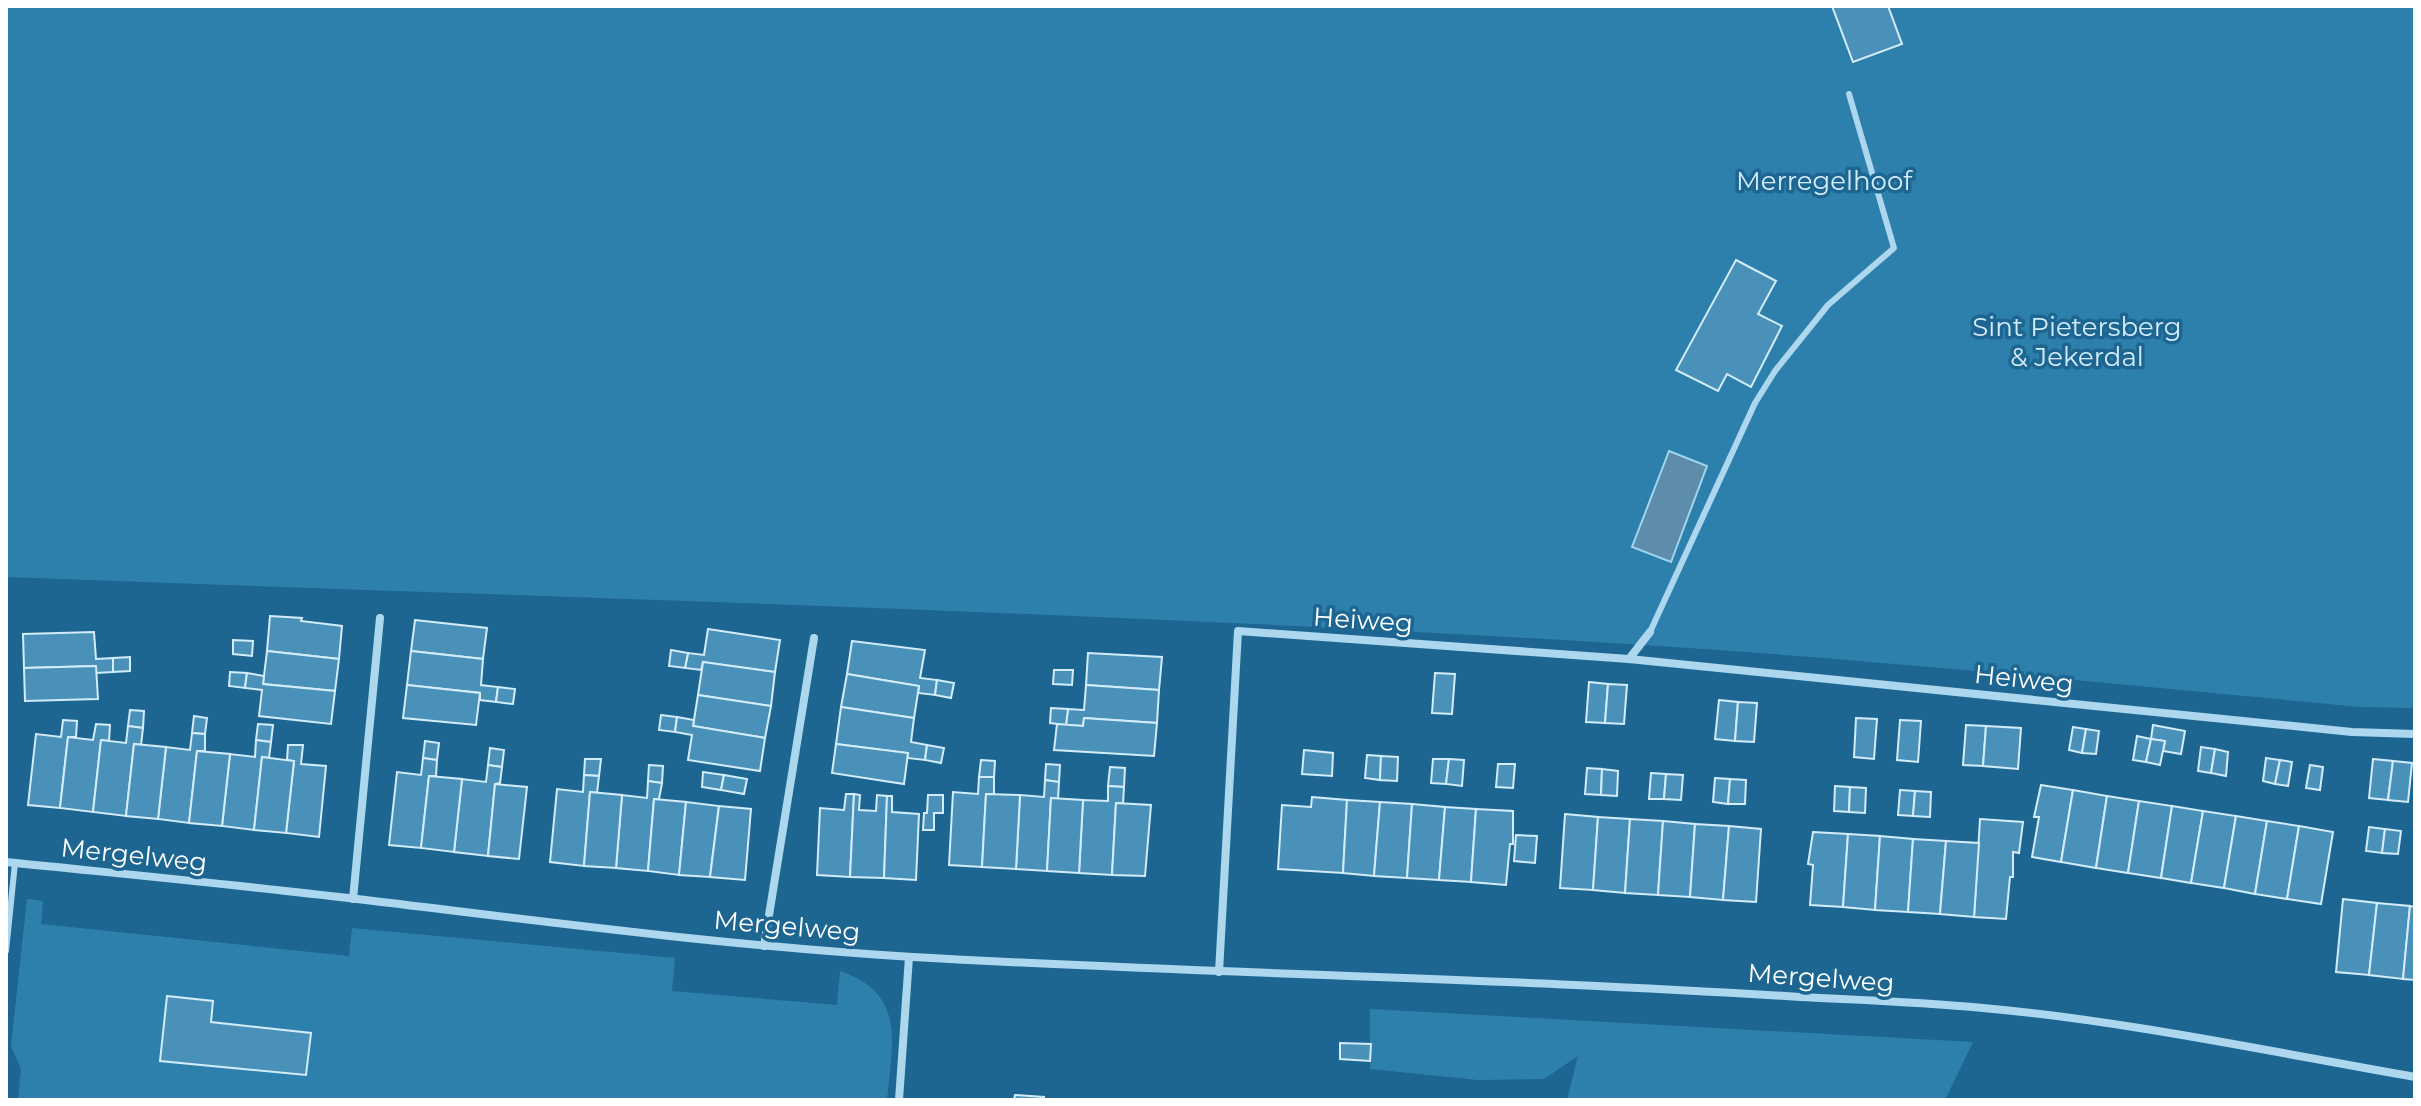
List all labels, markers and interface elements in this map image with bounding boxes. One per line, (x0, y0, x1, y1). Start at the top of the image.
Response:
park label: Merregelhoof (1736, 165, 1913, 197)
park label: Sint Pietersberg & Jekerdal (1972, 311, 2182, 373)
street label: Heiweg (1312, 601, 1414, 639)
street label: Heiweg (1973, 658, 2075, 700)
street label: Mergelweg (59, 831, 209, 879)
street label: Mergelweg (712, 904, 862, 948)
street label: Mergelweg (1747, 957, 1895, 999)

